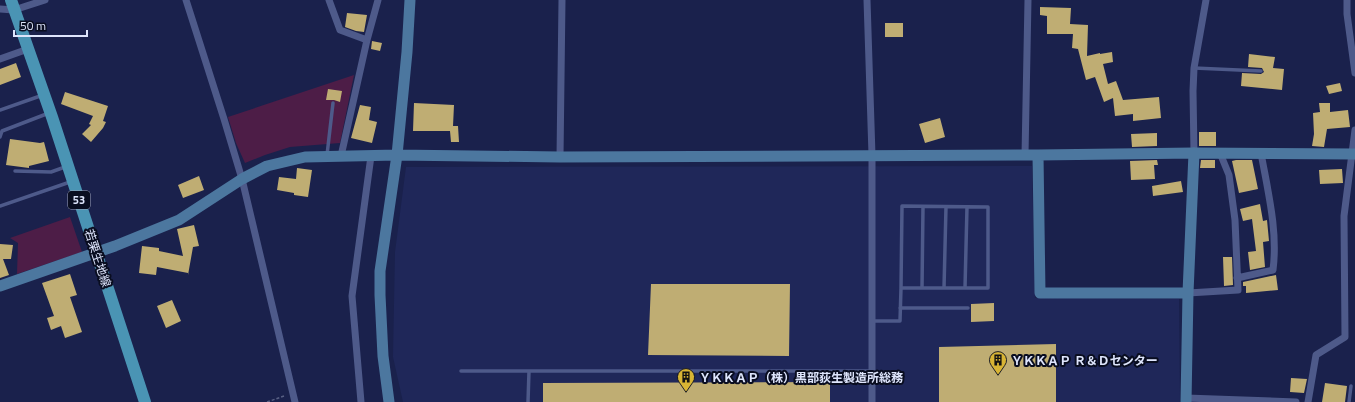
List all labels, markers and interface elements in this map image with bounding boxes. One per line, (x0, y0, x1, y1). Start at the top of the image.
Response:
scale bar (14, 12, 87, 38)
text: 50 m (20, 16, 46, 35)
road number: 53 (68, 191, 90, 209)
street label: 若栗生地線 (80, 227, 116, 289)
building icon: ＹＫＫＡＰ Ｒ＆Ｄセンター (988, 350, 1008, 375)
place label: ＹＫＫＡＰ Ｒ＆Ｄセンター (1011, 351, 1158, 370)
building icon: ＹＫＫＡＰ（株）黒部荻生製造所総務 (676, 367, 696, 392)
place label: ＹＫＫＡＰ（株）黒部荻生製造所総務 (699, 368, 903, 387)

